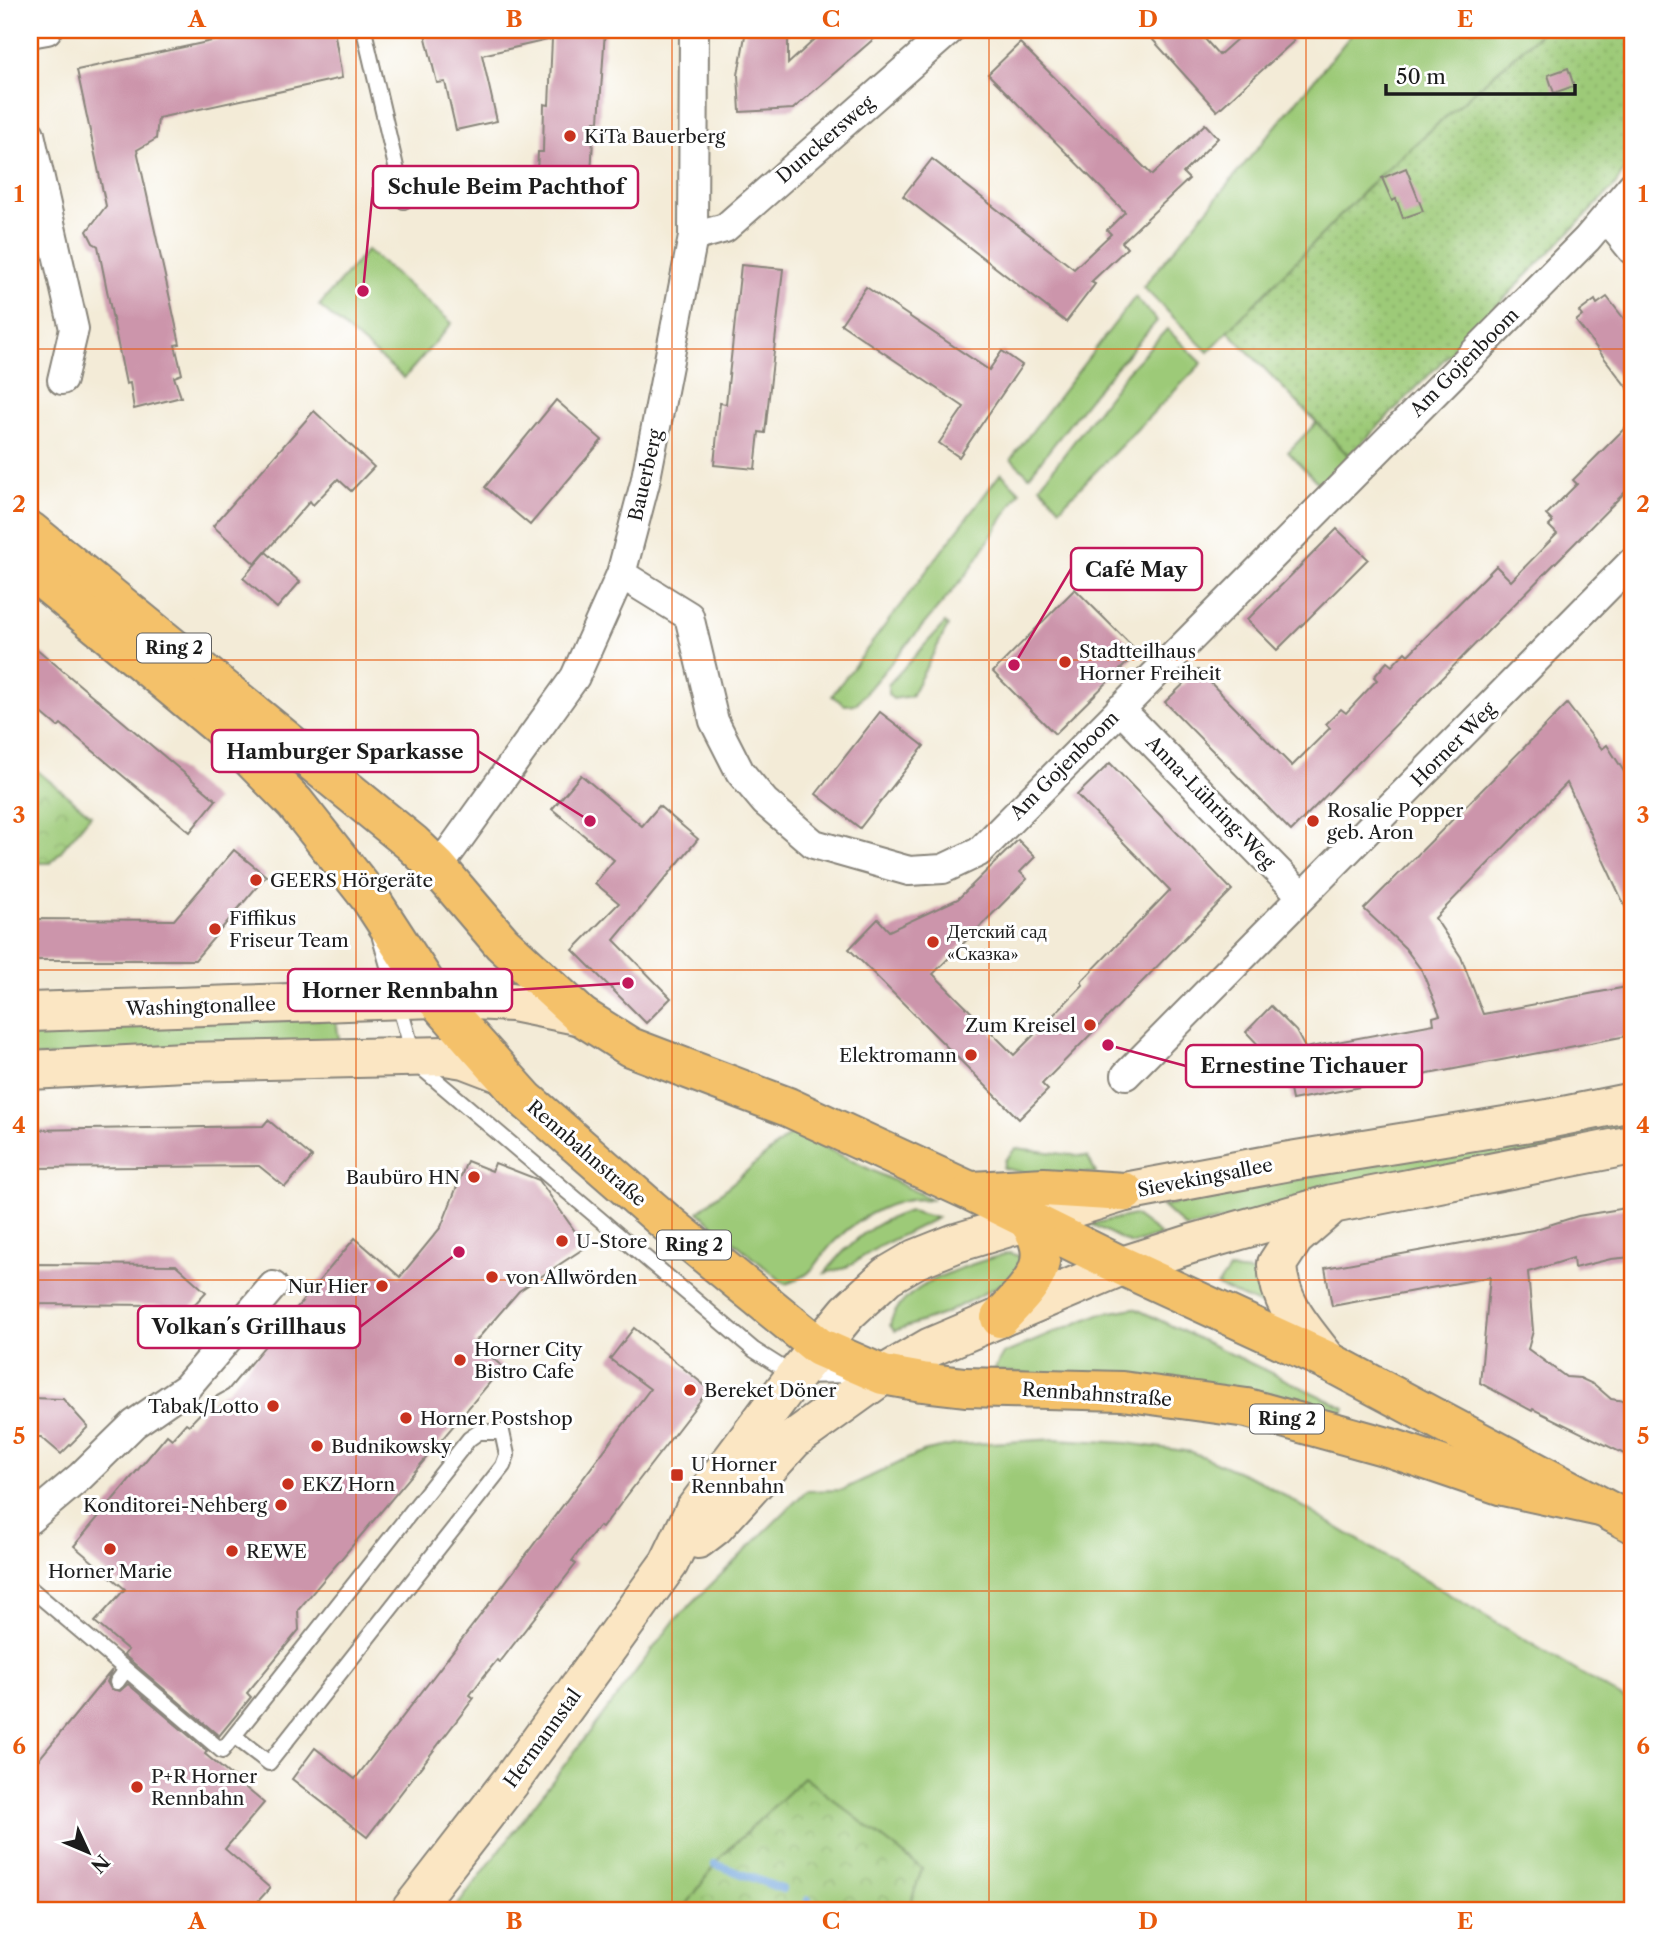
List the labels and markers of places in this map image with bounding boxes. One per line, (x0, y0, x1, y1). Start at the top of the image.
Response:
place label: KiTa Bauerberg (584, 125, 726, 148)
marker: KiTa Bauerberg (562, 128, 578, 144)
callout: Schule Beim Pachthof (373, 166, 638, 208)
callout: Café May (1071, 548, 1202, 590)
place label: Stadtteilhaus Horner Freiheit (1079, 640, 1221, 685)
marker: Stadtteilhaus Horner Freiheit (1057, 654, 1073, 670)
callout: Hamburger Sparkasse (212, 730, 478, 772)
place label: Rosalie Popper geb. Aron (1327, 799, 1464, 844)
marker: Rosalie Popper geb. Aron (1305, 813, 1321, 829)
place label: GEERS Hörgeräte (270, 869, 433, 892)
marker: GEERS Hörgeräte (248, 872, 264, 888)
place label: Fiffikus Friseur Team (229, 907, 349, 952)
place label: Детский сад «Сказка» (947, 920, 1047, 965)
marker: Fiffikus Friseur Team (207, 921, 223, 937)
marker: Детский сад «Сказка» (925, 934, 941, 950)
callout: Horner Rennbahn (288, 969, 512, 1011)
place label: Zum Kreisel (965, 1014, 1076, 1037)
marker: Zum Kreisel (1082, 1017, 1098, 1033)
place label: Elektromann (839, 1044, 957, 1067)
callout: Ernestine Tichauer (1186, 1045, 1422, 1087)
marker: Elektromann (963, 1047, 979, 1063)
place label: Baubüro HN (346, 1166, 460, 1189)
marker: Baubüro HN (466, 1169, 482, 1185)
place label: U-Store (576, 1230, 648, 1253)
marker: U-Store (554, 1233, 570, 1249)
place label: von Allwörden (505, 1266, 638, 1289)
marker: von Allwörden (484, 1269, 500, 1285)
place label: Nur Hier (288, 1275, 368, 1298)
marker: Nur Hier (374, 1278, 390, 1294)
callout: Volkan´s Grillhaus (138, 1306, 360, 1348)
place label: Horner City Bistro Cafe (474, 1338, 583, 1383)
marker: Horner City Bistro Cafe (452, 1352, 468, 1368)
place label: Bereket Döner (704, 1379, 837, 1402)
marker: Bereket Döner (682, 1382, 698, 1398)
place label: Tabak/Lotto (148, 1395, 259, 1418)
marker: Tabak/Lotto (265, 1398, 281, 1414)
place label: Horner Postshop (420, 1407, 573, 1430)
marker: Horner Postshop (398, 1410, 414, 1426)
place label: Budnikowsky (331, 1435, 452, 1458)
marker: Budnikowsky (309, 1438, 325, 1454)
place label: U Horner Rennbahn (691, 1453, 785, 1498)
marker: U Horner Rennbahn (669, 1467, 685, 1483)
place label: EKZ Horn (302, 1473, 395, 1496)
marker: EKZ Horn (280, 1476, 296, 1492)
place label: Konditorei-Nehberg (83, 1494, 268, 1517)
marker: Konditorei-Nehberg (273, 1497, 289, 1513)
place label: REWE (246, 1540, 307, 1563)
marker: Horner Marie (102, 1541, 118, 1557)
marker: REWE (224, 1543, 240, 1559)
place label: Horner Marie (48, 1560, 172, 1583)
place label: P+R Horner Rennbahn (151, 1765, 257, 1810)
marker: P+R Horner Rennbahn (129, 1779, 145, 1795)

